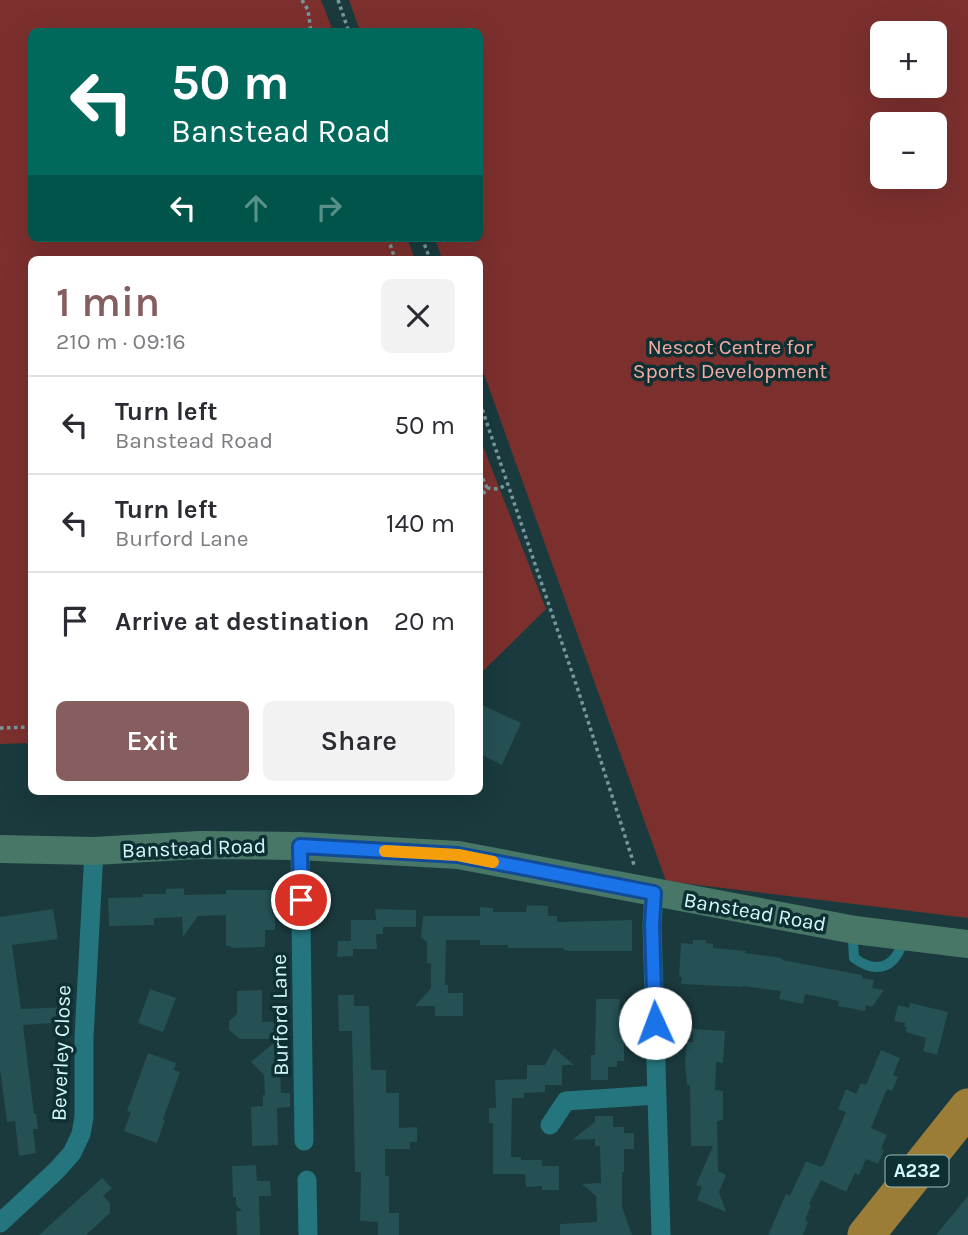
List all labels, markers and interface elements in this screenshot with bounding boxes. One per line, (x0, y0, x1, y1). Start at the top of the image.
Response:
map controls (870, 21, 947, 189)
button: + (870, 21, 947, 98)
text: 50 m (171, 54, 289, 111)
icon: left (56, 56, 147, 147)
button: − (870, 112, 947, 189)
text: Banstead Road (171, 113, 391, 150)
icon: left (164, 189, 202, 227)
icon: ahead (237, 189, 275, 227)
icon: right (310, 189, 348, 227)
text: 1 min (56, 277, 160, 327)
button: close (381, 279, 455, 353)
text: 210 m · 09:16 (56, 328, 186, 355)
park label: Nescot Centre for Sports Development (633, 335, 827, 383)
text: Turn left (115, 396, 217, 427)
icon: left (56, 406, 94, 444)
text: 50 m (394, 410, 455, 441)
text: Banstead Road (115, 427, 273, 454)
text: Turn left (115, 494, 217, 525)
icon: left (56, 504, 94, 542)
text: 140 m (386, 508, 455, 539)
text: Burford Lane (115, 525, 249, 552)
icon: arrive (56, 602, 94, 640)
text: Arrive at destination (115, 606, 369, 637)
text: 20 m (394, 606, 455, 637)
button: Exit (56, 701, 249, 781)
button: Share (263, 701, 455, 781)
street label: Banstead Road (121, 833, 267, 863)
pin (271, 870, 331, 930)
icon: arrive (282, 881, 320, 919)
street label: Banstead Road (682, 888, 828, 936)
street label: Burford Lane (267, 954, 293, 1076)
street label: Beverley Close (47, 984, 75, 1122)
position arrow (618, 986, 692, 1060)
road number: A232 (886, 1156, 948, 1186)

